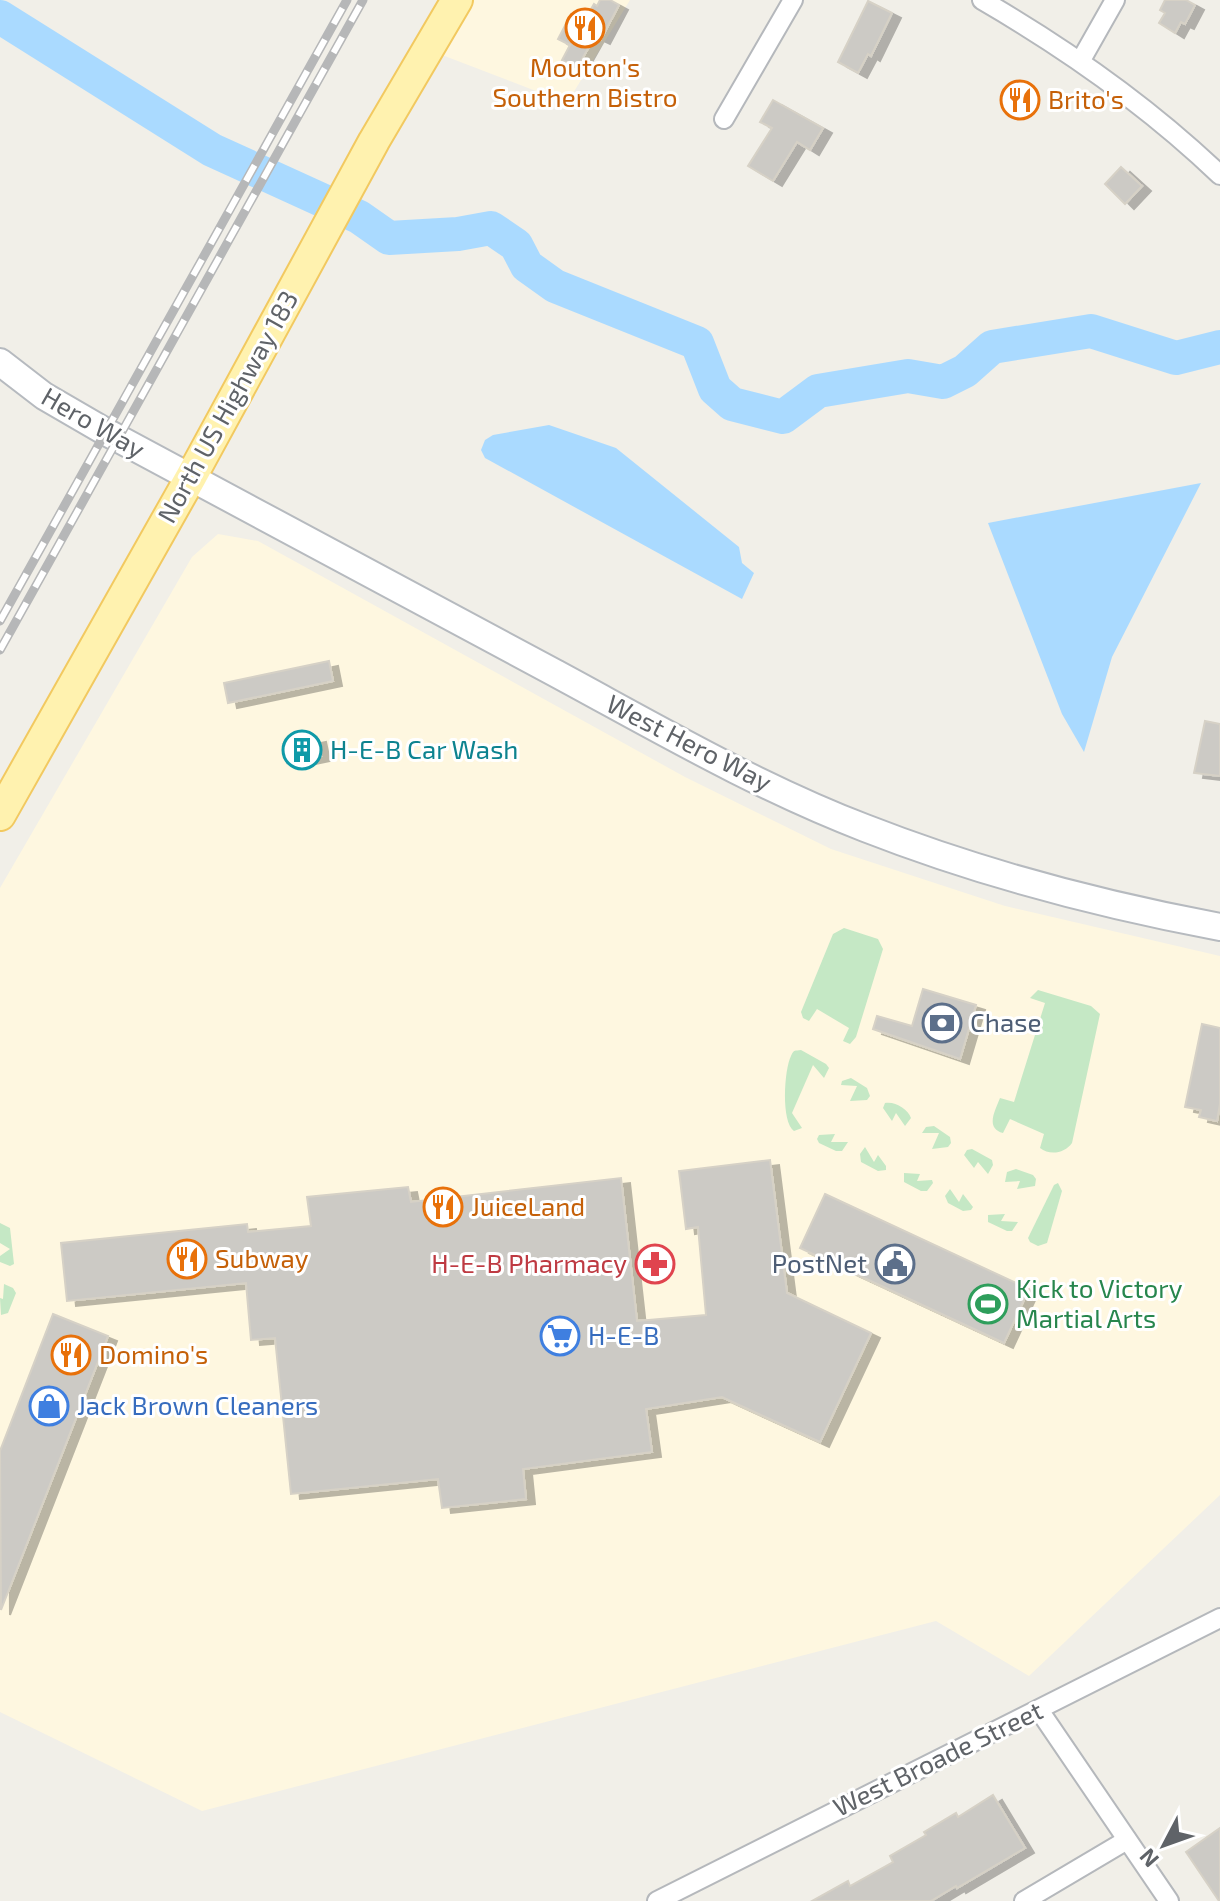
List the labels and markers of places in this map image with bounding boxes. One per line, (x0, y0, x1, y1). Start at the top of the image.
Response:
restaurant icon: Mouton's Southern Bistro (564, 7, 606, 49)
place label: Mouton's Southern Bistro (492, 51, 678, 112)
restaurant icon: Brito's (999, 79, 1041, 121)
place label: Brito's (1048, 83, 1124, 114)
building icon: H-E-B Car Wash (281, 729, 323, 771)
place label: H-E-B Car Wash (330, 733, 518, 764)
bank icon: Chase (921, 1002, 963, 1044)
place label: Chase (970, 1006, 1041, 1037)
restaurant icon: JuiceLand (422, 1186, 464, 1228)
place label: JuiceLand (471, 1190, 585, 1221)
restaurant icon: Subway (166, 1238, 208, 1280)
place label: Subway (215, 1242, 309, 1273)
pharmacy icon: H-E-B Pharmacy (634, 1243, 676, 1285)
public building icon: PostNet (874, 1243, 916, 1285)
place label: H-E-B Pharmacy (431, 1247, 627, 1278)
place label: PostNet (772, 1247, 867, 1278)
place label: Kick to Victory Martial Arts (1016, 1272, 1183, 1333)
sports icon: Kick to Victory Martial Arts (967, 1283, 1009, 1325)
supermarket icon: H-E-B (539, 1315, 581, 1357)
place label: H-E-B (588, 1319, 659, 1350)
restaurant icon: Domino's (50, 1334, 92, 1376)
place label: Domino's (99, 1338, 208, 1369)
shop icon: Jack Brown Cleaners (28, 1385, 70, 1427)
place label: Jack Brown Cleaners (77, 1389, 318, 1420)

